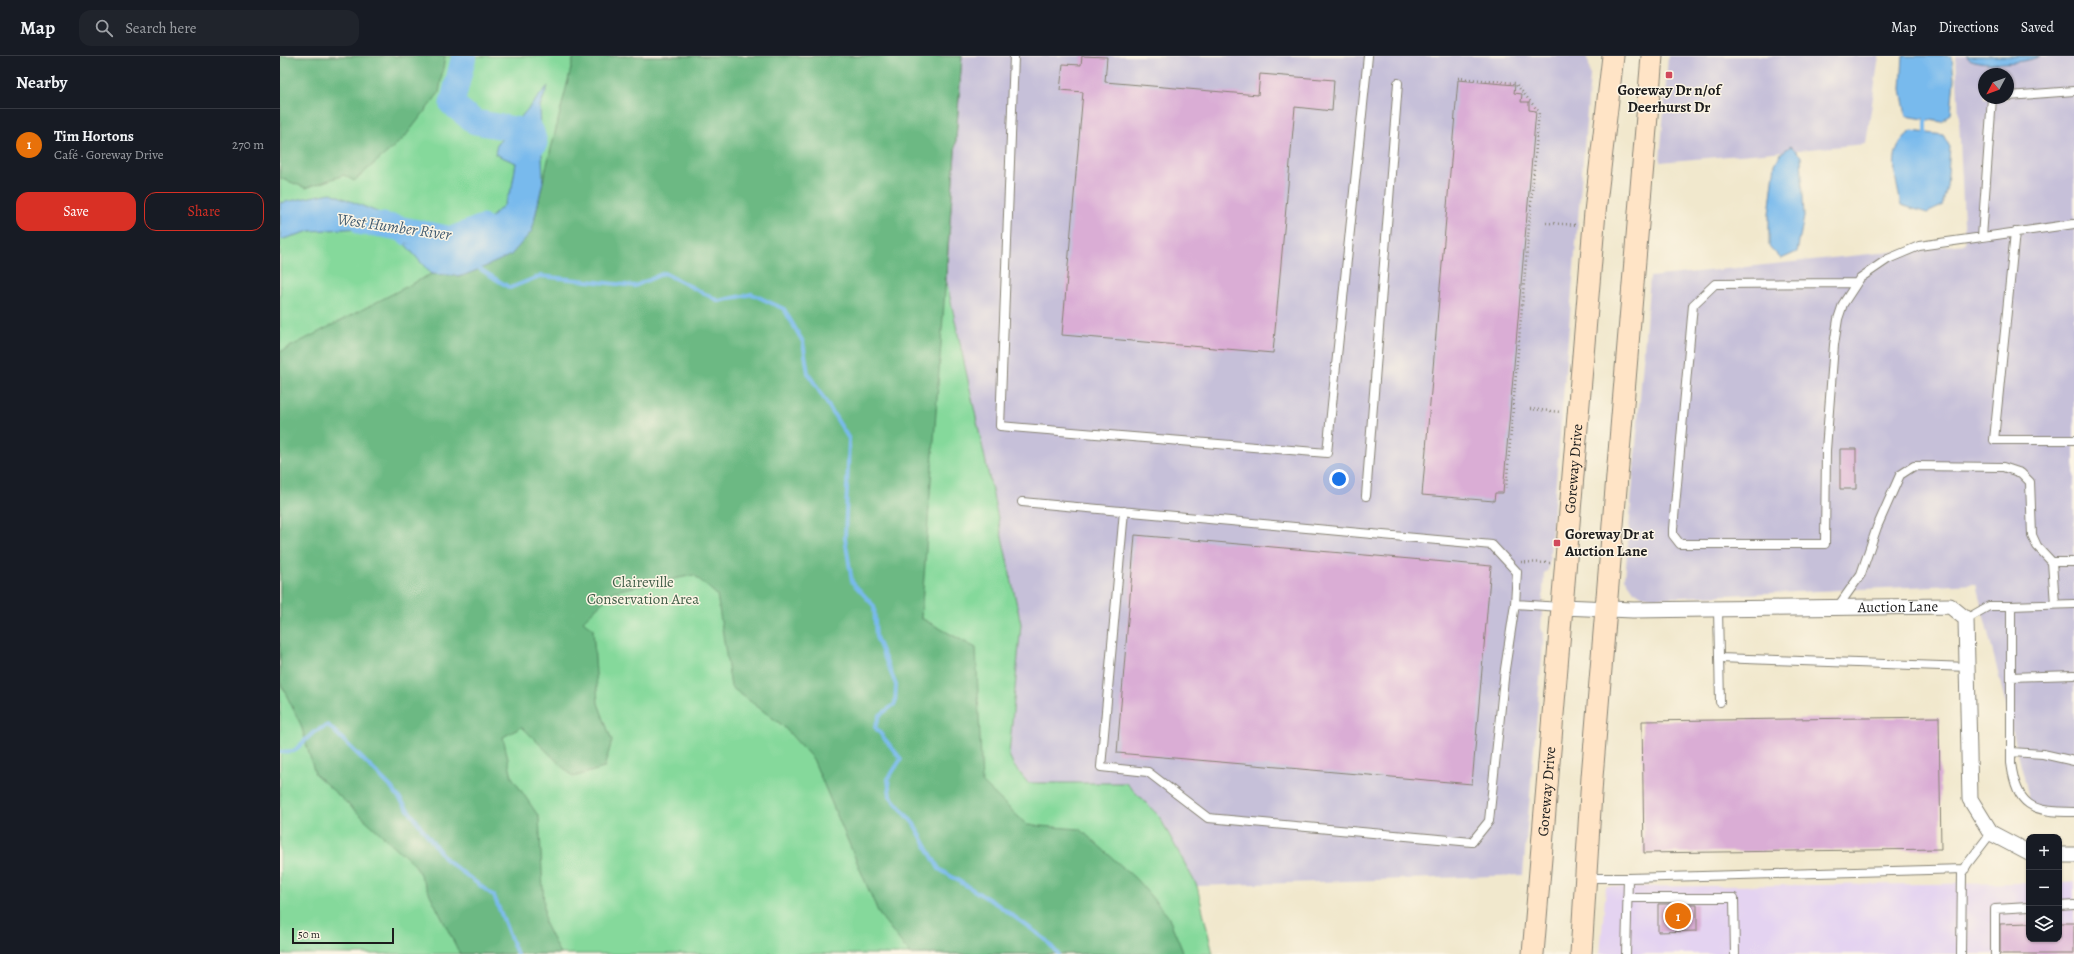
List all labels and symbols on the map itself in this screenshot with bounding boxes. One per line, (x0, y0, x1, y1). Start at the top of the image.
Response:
north arrow (1978, 68, 2014, 104)
marker: Goreway Dr n/of Deerhurst Dr (1664, 70, 1674, 80)
place label: Goreway Dr n/of Deerhurst Dr (1617, 80, 1722, 117)
water label: West Humber River (336, 208, 453, 246)
street label: Goreway Drive (1560, 423, 1587, 514)
your location (1329, 469, 1349, 489)
place label: Goreway Dr at Auction Lane (1564, 524, 1654, 561)
marker: Goreway Dr at Auction Lane (1552, 538, 1562, 548)
park label: Claireville Conservation Area (587, 572, 699, 609)
street label: Auction Lane (1857, 596, 1939, 617)
street label: Goreway Drive (1533, 746, 1560, 837)
pin: 1 (1665, 901, 1691, 931)
scale bar (292, 926, 394, 945)

